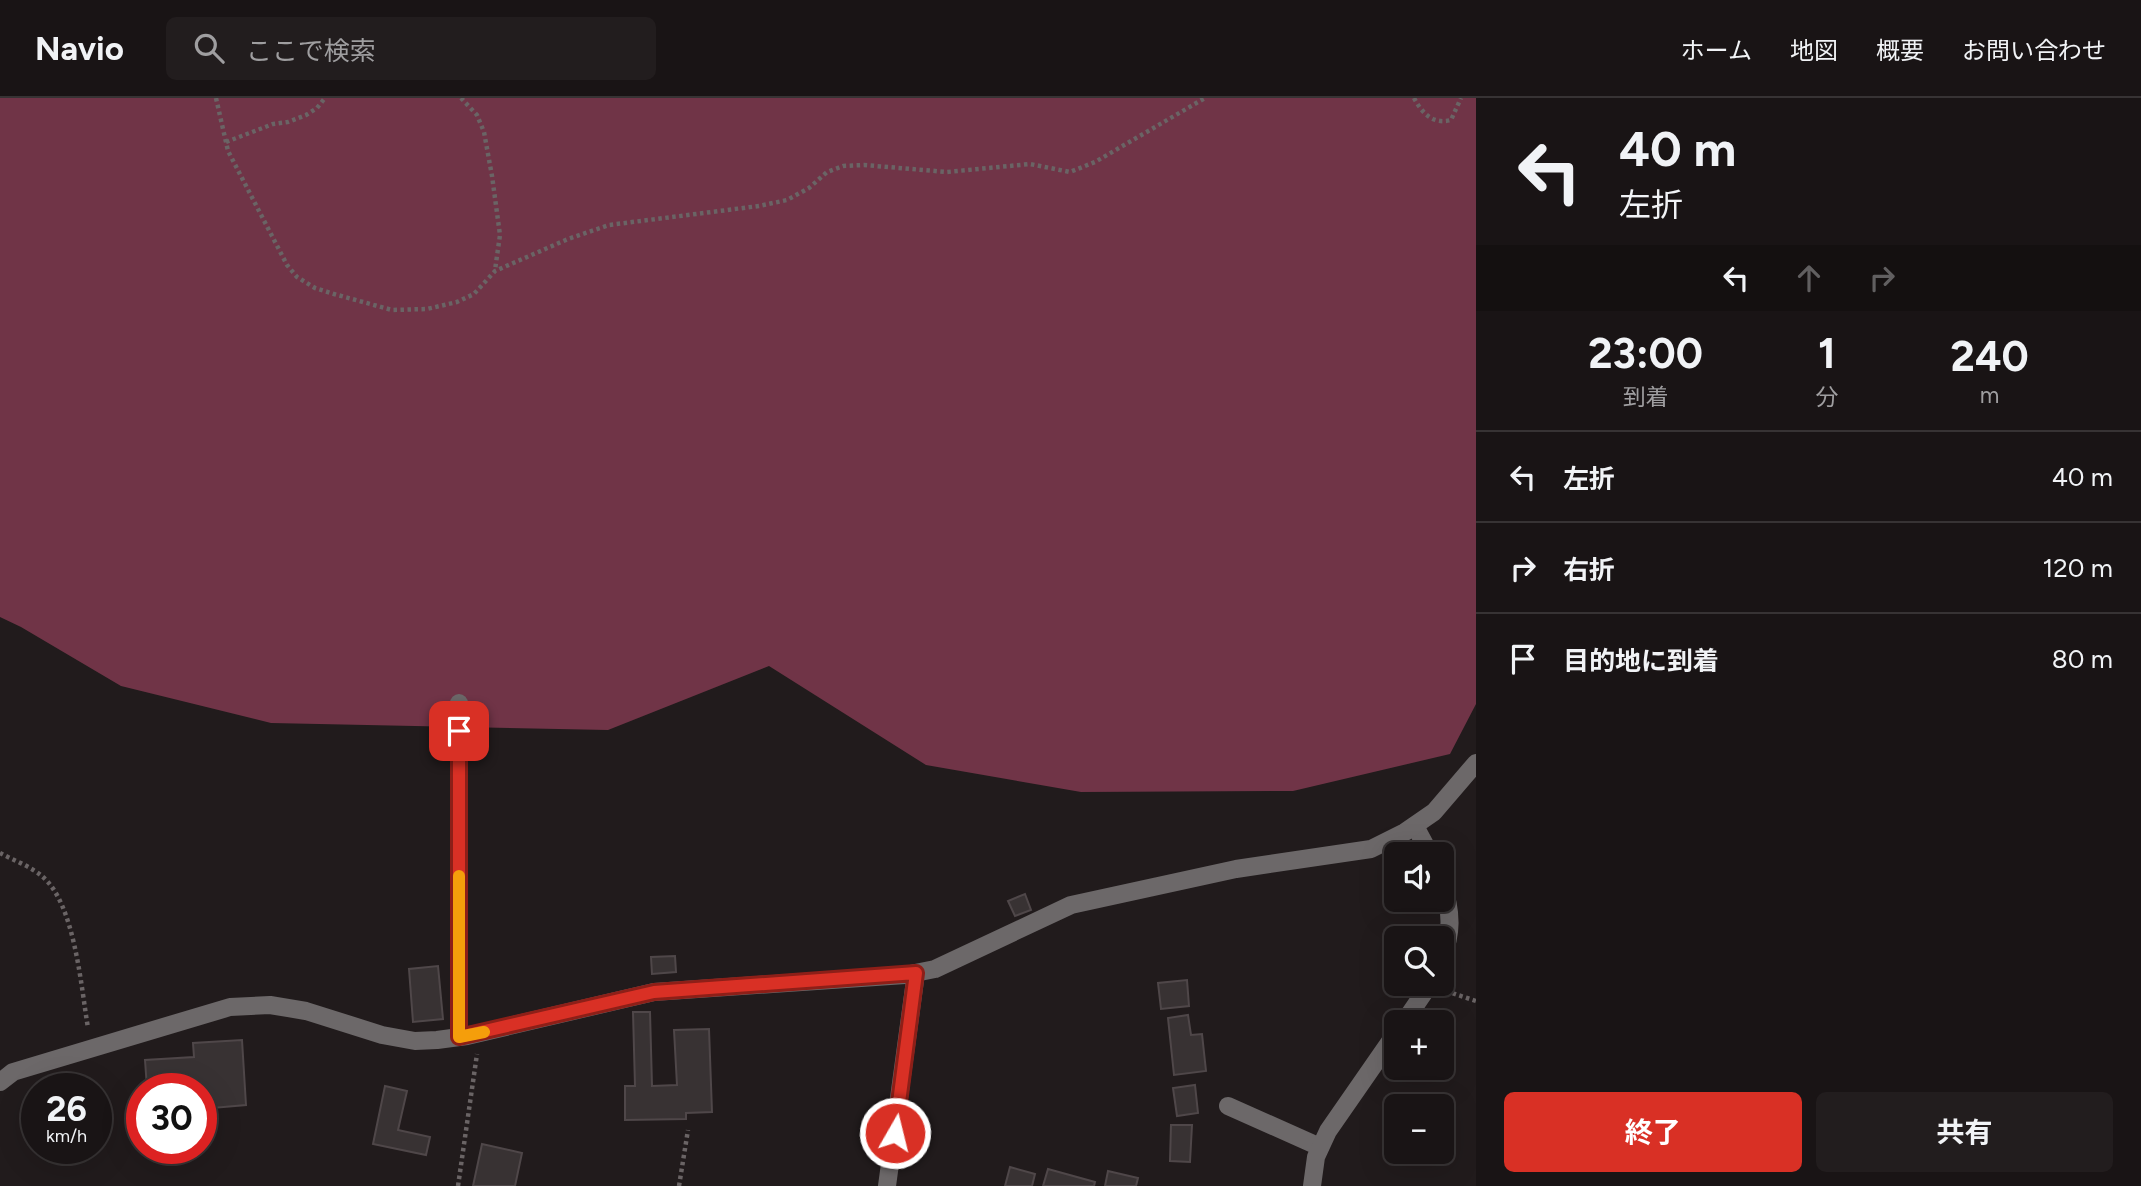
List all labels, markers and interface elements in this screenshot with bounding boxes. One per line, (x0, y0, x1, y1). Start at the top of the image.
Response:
search box (166, 17, 656, 80)
text: Navio (35, 29, 124, 68)
icon: search (190, 29, 228, 67)
text: ここで検索 (246, 35, 376, 67)
text: ホーム (1681, 36, 1752, 65)
text: 地図 (1790, 36, 1838, 65)
text: 概要 (1876, 36, 1924, 65)
text: お問い合わせ (1962, 36, 2106, 65)
text: 40 m (1619, 119, 1736, 178)
icon: left (1504, 126, 1595, 217)
text: 左折 (1619, 186, 1683, 224)
icon: left (1717, 259, 1755, 297)
icon: ahead (1790, 259, 1828, 297)
icon: right (1863, 259, 1901, 297)
text: 23:00 (1588, 328, 1703, 379)
text: 1 (1818, 328, 1836, 379)
text: 240 (1951, 331, 2029, 382)
text: m (1980, 381, 1999, 409)
text: 到着 (1623, 383, 1669, 411)
text: 分 (1815, 383, 1838, 411)
icon: left (1504, 458, 1542, 496)
text: 40 m (2052, 461, 2113, 493)
text: 左折 (1563, 463, 1615, 495)
icon: right (1504, 549, 1542, 587)
text: 120 m (2043, 552, 2113, 584)
text: 右折 (1563, 554, 1615, 586)
icon: arrive (1504, 640, 1542, 678)
text: 80 m (2052, 643, 2113, 675)
text: 目的地に到着 (1563, 645, 1719, 677)
pin (429, 701, 489, 761)
icon: arrive (440, 712, 478, 750)
map controls (1384, 842, 1454, 1164)
button: sound (1384, 842, 1454, 912)
button: search (1384, 926, 1454, 996)
button: + (1384, 1010, 1454, 1080)
speed limit sign: 30 (126, 1073, 217, 1164)
text: 26 (46, 1088, 87, 1130)
button: 終了 (1504, 1092, 1802, 1172)
button: 共有 (1816, 1092, 2113, 1172)
button: − (1384, 1094, 1454, 1164)
position arrow (858, 1096, 932, 1170)
text: km/h (46, 1125, 87, 1147)

